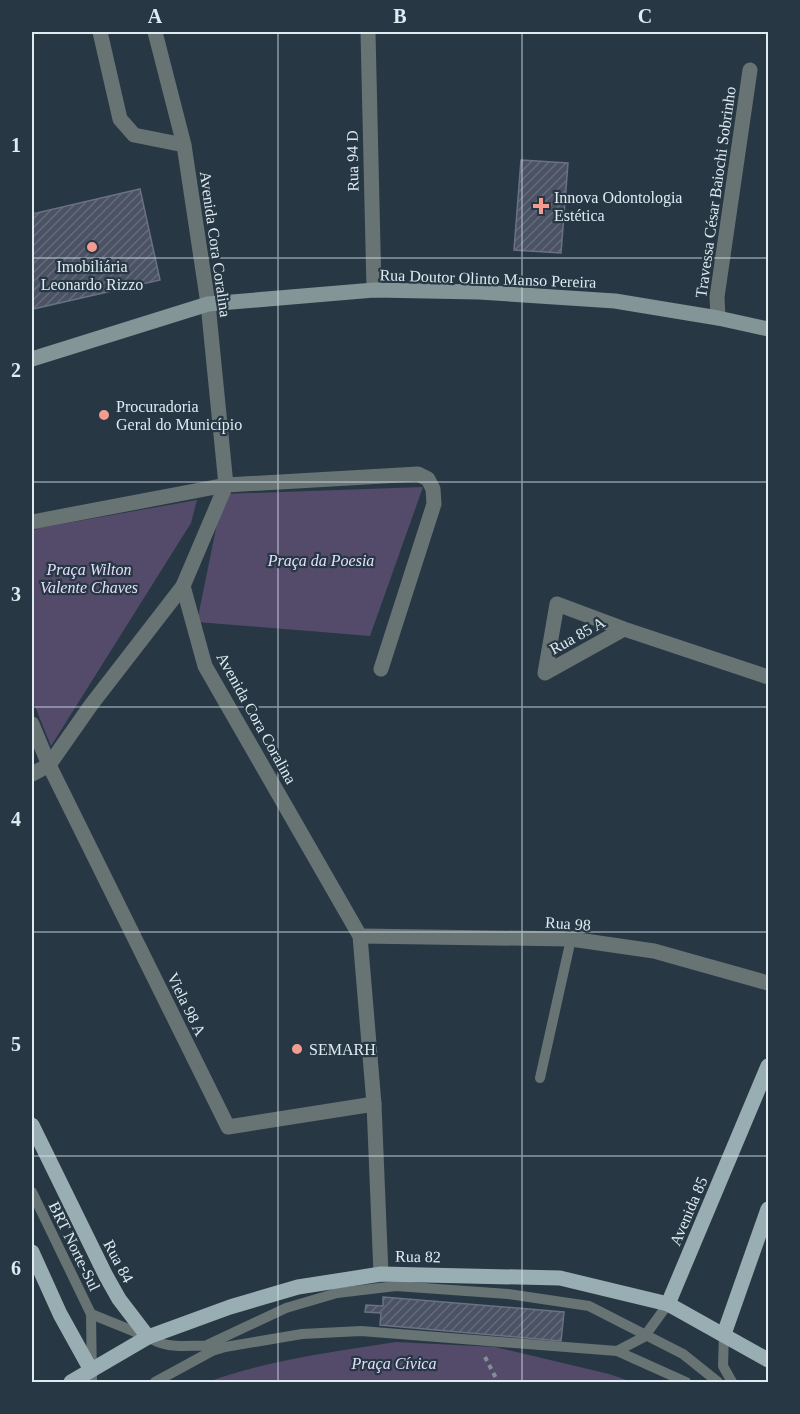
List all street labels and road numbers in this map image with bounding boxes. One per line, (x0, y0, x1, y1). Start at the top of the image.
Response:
street label: Travessa César Baiochi Sobrinho (692, 85, 739, 299)
street label: Rua 94 D (343, 130, 362, 192)
street label: Avenida Cora Coralina (197, 170, 234, 318)
street label: Rua Doutor Olinto Manso Pereira (379, 266, 597, 291)
street label: Rua 85 A (547, 613, 608, 658)
street label: Avenida Cora Coralina (213, 650, 300, 787)
street label: Rua 98 (545, 913, 591, 934)
street label: Viela 98 A (164, 970, 209, 1039)
street label: Avenida 85 (666, 1174, 711, 1248)
street label: BRT Norte-Sul (46, 1199, 104, 1294)
street label: Rua 84 (100, 1237, 137, 1285)
street label: Rua 82 (395, 1248, 441, 1265)

